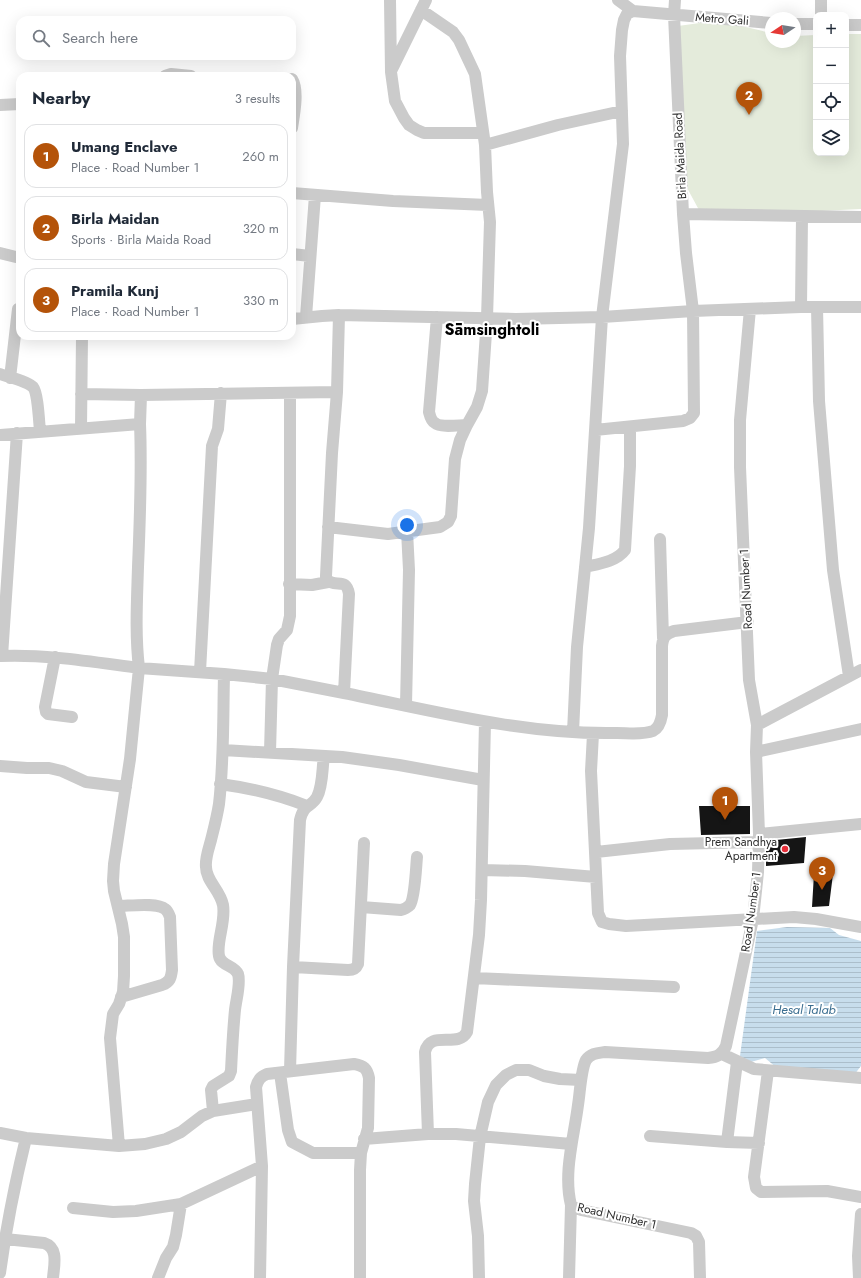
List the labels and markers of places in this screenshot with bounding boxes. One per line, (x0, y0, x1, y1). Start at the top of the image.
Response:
pin: 2 (736, 82, 762, 115)
pin: 1 (712, 787, 738, 820)
place label: Prem Sandhya Apartment (705, 833, 777, 865)
marker: Prem Sandhya Apartment (780, 844, 790, 854)
pin: 3 (809, 857, 835, 890)

